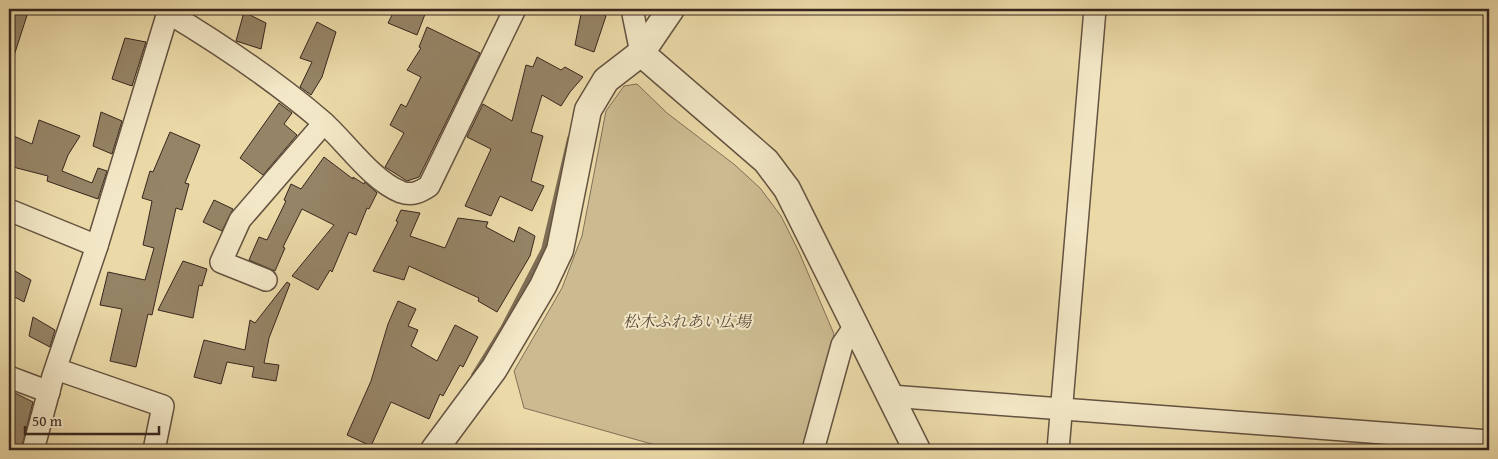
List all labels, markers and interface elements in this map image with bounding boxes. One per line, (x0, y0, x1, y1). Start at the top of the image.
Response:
park label: 松木ふれあい広場 (623, 309, 753, 333)
scale bar (25, 404, 159, 436)
text: 50 m (32, 410, 63, 431)

